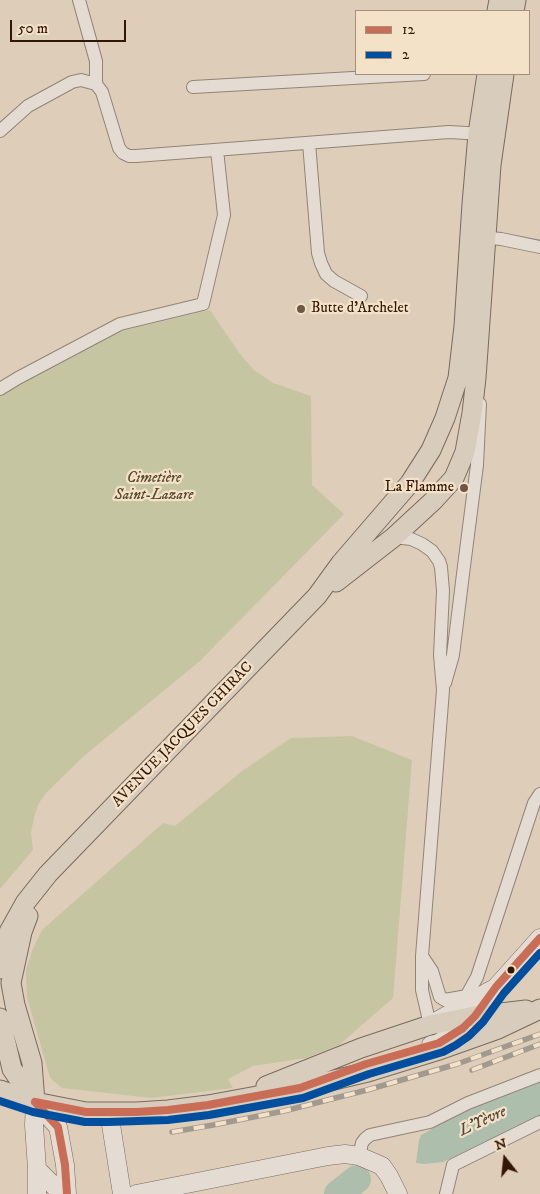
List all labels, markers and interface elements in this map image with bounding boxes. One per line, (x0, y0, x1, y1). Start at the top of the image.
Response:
scale bar (12, 10, 129, 42)
legend (355, 10, 530, 75)
text: 50 m (18, 19, 48, 38)
text: 12 (402, 20, 415, 39)
text: 2 (402, 45, 409, 64)
place label: Butte d'Archelet (311, 300, 409, 318)
marker: Butte d'Archelet (295, 303, 307, 315)
park label: Cimetière Saint-Lazare (115, 470, 193, 505)
place label: La Flamme (385, 479, 454, 497)
marker: La Flamme (458, 482, 470, 494)
street label: AVENUE JACQUES CHIRAC (109, 659, 257, 811)
unlabelled marker (506, 965, 516, 975)
water label: L'Yèvre (457, 1103, 509, 1141)
north arrow (480, 1134, 530, 1184)
text: N (493, 1134, 509, 1155)

